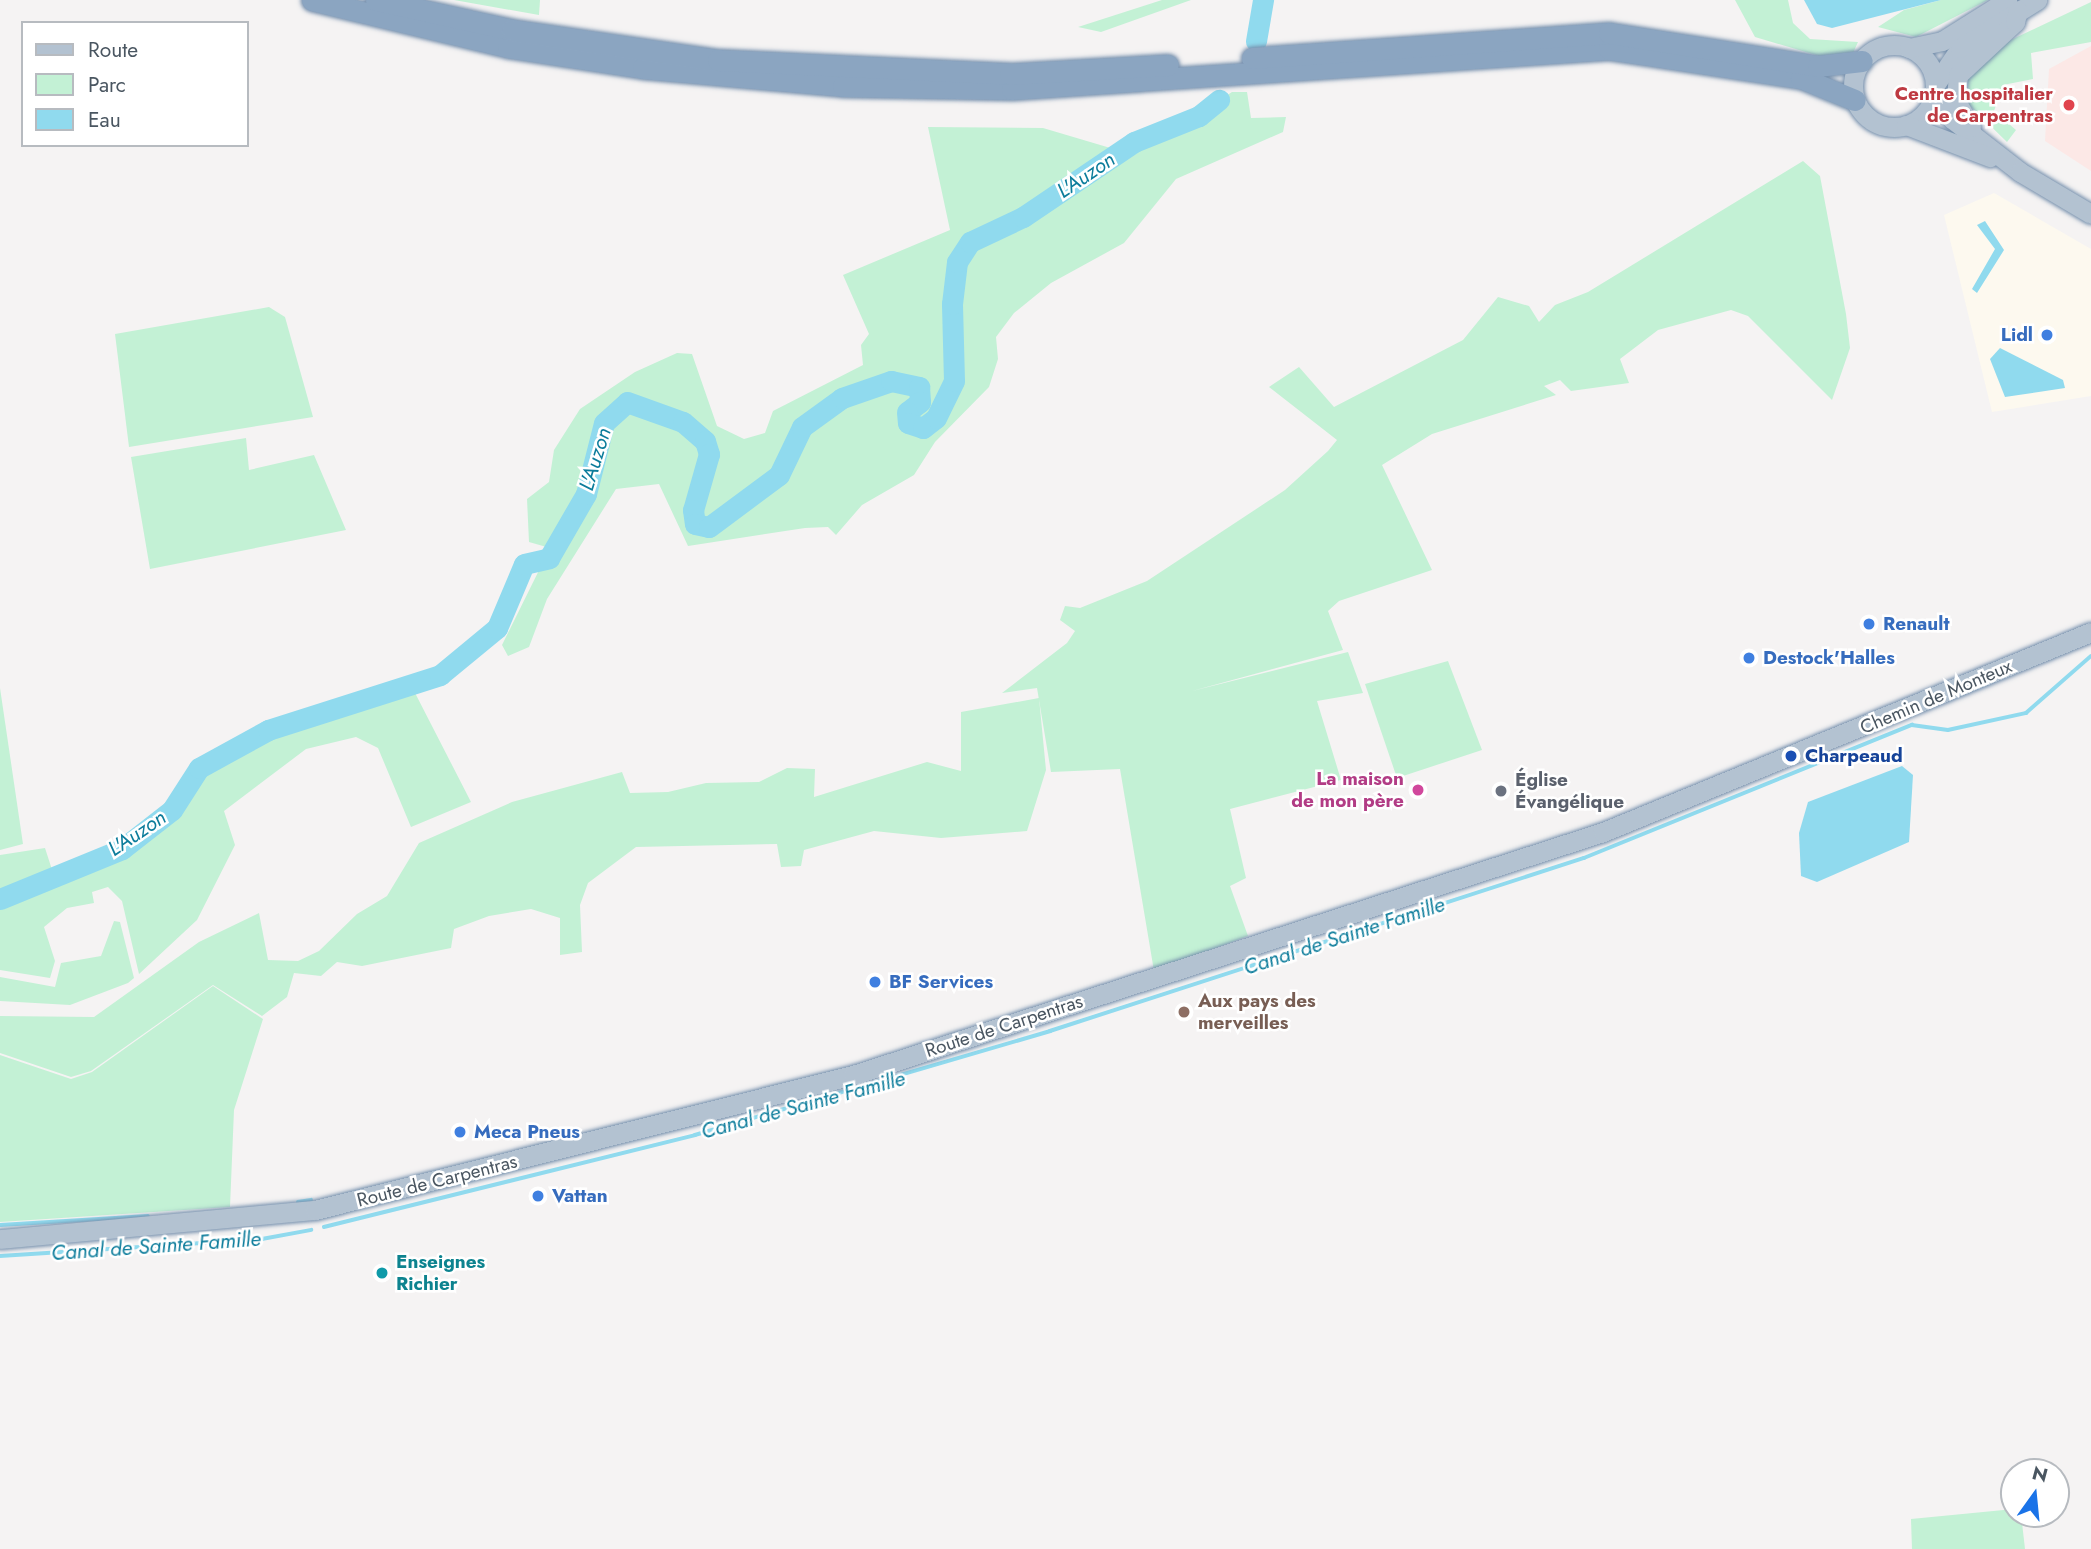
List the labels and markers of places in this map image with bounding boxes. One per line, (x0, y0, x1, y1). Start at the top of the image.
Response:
place label: Centre hospitalier de Carpentras (1895, 83, 2053, 127)
marker: Centre hospitalier de Carpentras (2059, 95, 2079, 115)
place label: Lidl (2001, 324, 2033, 346)
marker: Lidl (2039, 327, 2055, 343)
place label: Renault (1883, 613, 1949, 635)
marker: Renault (1861, 616, 1877, 632)
place label: Destock'Halles (1763, 647, 1895, 669)
marker: Destock'Halles (1741, 650, 1757, 666)
place label: Charpeaud (1805, 745, 1903, 767)
marker: Charpeaud (1783, 748, 1799, 764)
place label: La maison de mon père (1291, 768, 1404, 812)
place label: Église Évangélique (1515, 769, 1624, 813)
marker: La maison de mon père (1410, 782, 1426, 798)
marker: Église Évangélique (1493, 783, 1509, 799)
place label: BF Services (889, 971, 993, 993)
marker: BF Services (867, 974, 883, 990)
place label: Aux pays des merveilles (1198, 990, 1316, 1034)
marker: Aux pays des merveilles (1176, 1004, 1192, 1020)
place label: Meca Pneus (474, 1121, 580, 1143)
marker: Meca Pneus (452, 1124, 468, 1140)
place label: Vattan (552, 1185, 608, 1207)
marker: Vattan (530, 1188, 546, 1204)
place label: Enseignes Richier (396, 1251, 485, 1295)
marker: Enseignes Richier (374, 1265, 390, 1281)

